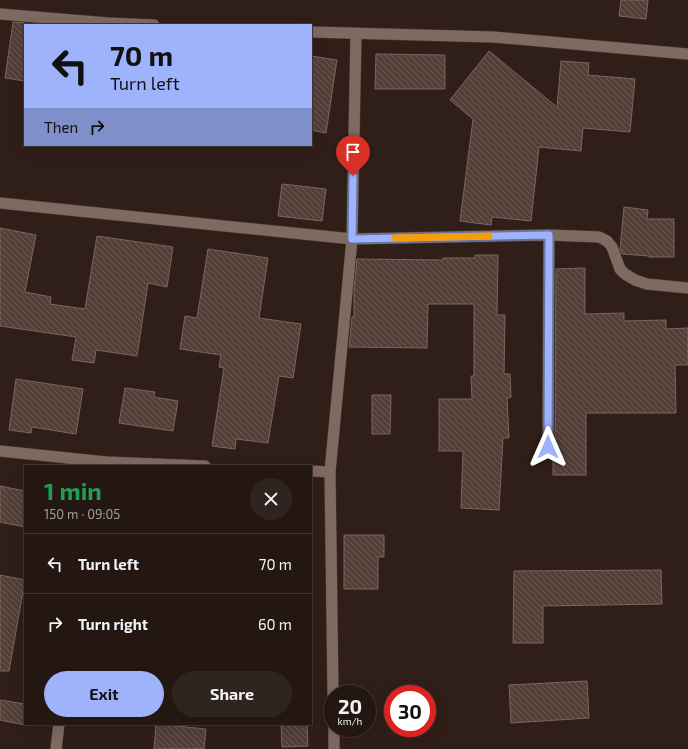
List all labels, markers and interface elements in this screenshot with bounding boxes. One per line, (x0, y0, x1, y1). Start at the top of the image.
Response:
text: 70 m (110, 38, 173, 72)
icon: left (44, 40, 96, 92)
text: Turn left (110, 72, 180, 94)
icon: right (86, 116, 108, 138)
text: Then (44, 118, 78, 136)
pin (336, 135, 370, 176)
icon: arrive (342, 141, 364, 163)
position arrow (527, 426, 569, 468)
text: 1 min (44, 476, 102, 505)
button: close (250, 478, 292, 520)
text: 150 m · 09:05 (44, 506, 120, 522)
icon: left (44, 553, 66, 575)
text: Turn left (78, 555, 139, 573)
text: 70 m (259, 555, 292, 573)
icon: right (44, 613, 66, 635)
text: Turn right (78, 615, 148, 633)
text: 60 m (258, 615, 292, 633)
button: Exit (44, 671, 164, 717)
button: Share (172, 671, 292, 717)
speed limit sign: 30 (384, 685, 436, 737)
text: 20 (338, 694, 362, 718)
text: km/h (338, 715, 362, 727)

